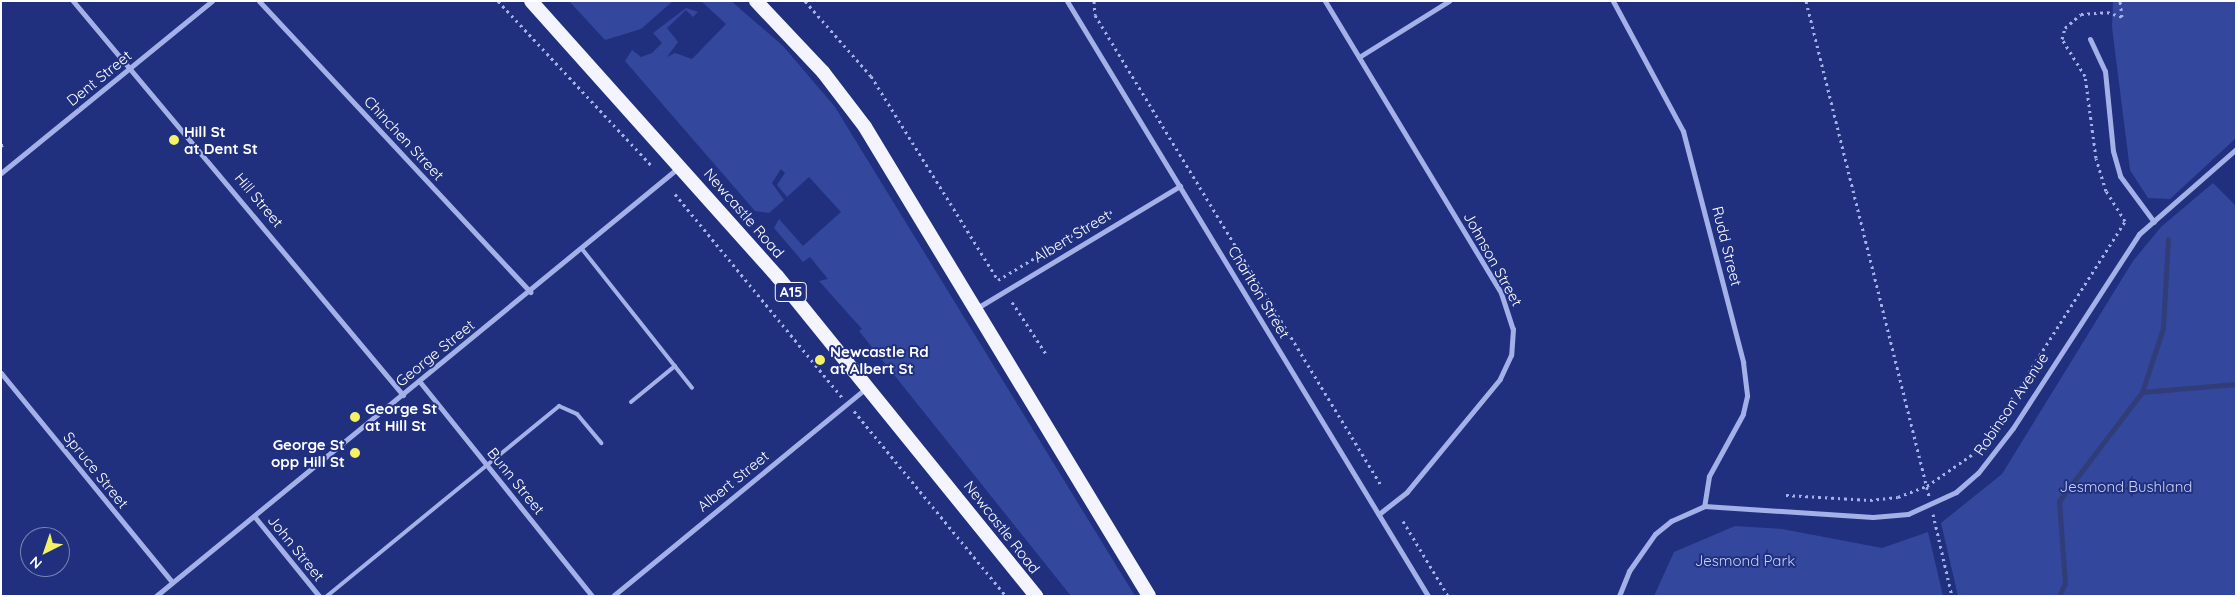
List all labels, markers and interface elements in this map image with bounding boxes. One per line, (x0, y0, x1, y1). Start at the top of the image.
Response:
street label: Dent Street (63, 46, 135, 110)
street label: Chinchen Street (360, 92, 448, 184)
place label: Hill St at Dent St (184, 122, 258, 157)
marker: Hill St at Dent St (168, 134, 180, 146)
street label: Newcastle Road (700, 165, 788, 261)
street label: Hill Street (231, 169, 287, 231)
street label: Rudd Street (1708, 204, 1746, 288)
street label: Albert Street (1030, 206, 1114, 266)
street label: Johnson Street (1460, 209, 1526, 309)
street label: Charlton Street (1224, 243, 1294, 341)
road number: A15 (775, 280, 807, 304)
street label: George Street (392, 316, 478, 390)
place label: Newcastle Rd at Albert St (830, 342, 929, 377)
street label: Robinson Avenue (1970, 349, 2052, 459)
marker: Newcastle Rd at Albert St (814, 354, 826, 366)
place label: George St at Hill St (365, 399, 437, 434)
marker: George St at Hill St (349, 411, 361, 423)
street label: Spruce Street (60, 428, 132, 512)
place label: George St opp Hill St (271, 435, 345, 470)
street label: Bunn Street (484, 444, 548, 518)
marker: George St opp Hill St (349, 447, 361, 459)
street label: Albert Street (694, 447, 772, 515)
street label: Newcastle Road (960, 477, 1044, 577)
park label: Jesmond Bushland (2060, 478, 2192, 496)
street label: John Street (264, 511, 328, 585)
north arrow (20, 527, 70, 577)
text: N (26, 552, 46, 573)
park label: Jesmond Park (1695, 552, 1795, 570)

